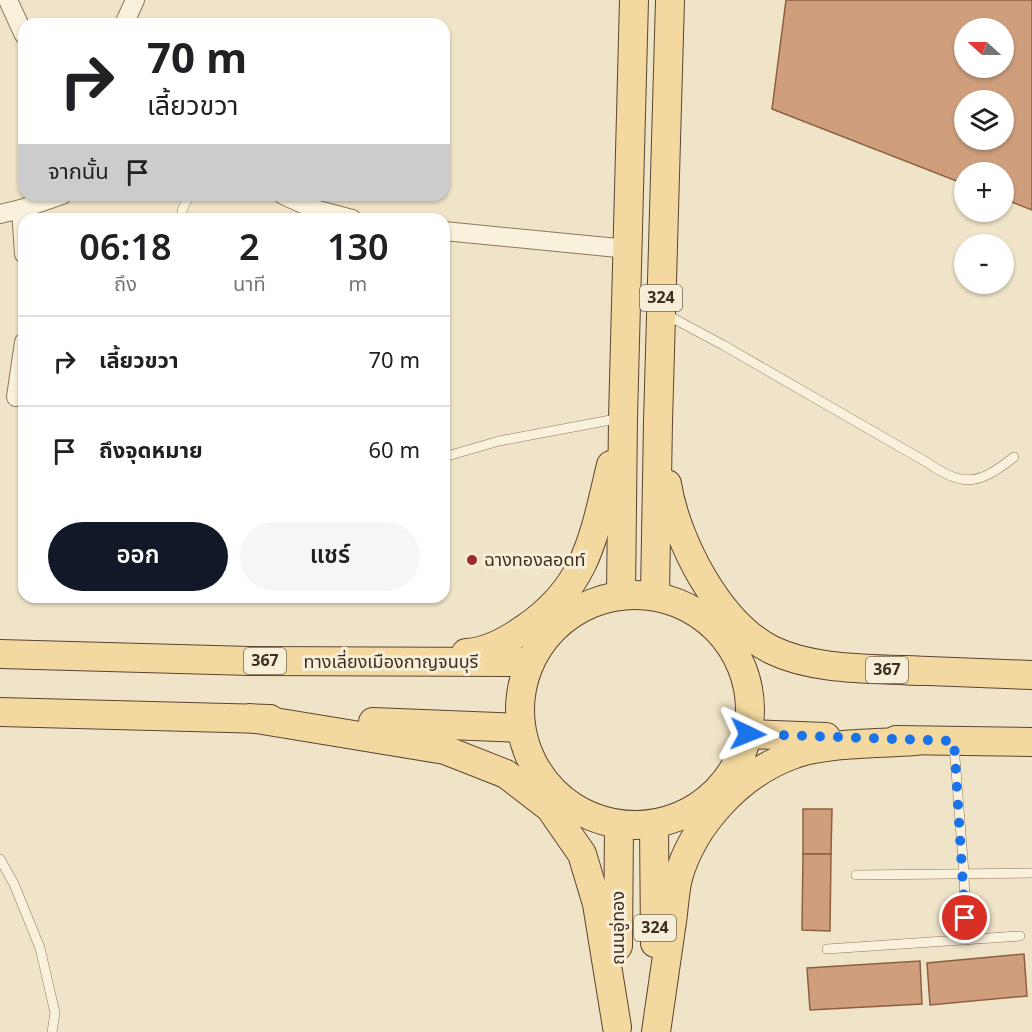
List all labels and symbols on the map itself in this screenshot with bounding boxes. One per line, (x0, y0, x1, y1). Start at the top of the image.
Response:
north arrow (954, 18, 1014, 78)
road number: 324 (640, 285, 682, 311)
place label: ฉางทองลอดท์ (484, 547, 585, 574)
marker: ฉางทองลอดท์ (465, 553, 479, 567)
road number: 367 (244, 648, 286, 674)
street label: ทางเลี่ยงเมืองกาญจนบุรี (304, 649, 479, 676)
road number: 367 (866, 657, 908, 683)
position arrow (716, 702, 780, 766)
street label: ถนนอู่ทอง (605, 891, 632, 965)
pin (939, 892, 990, 943)
road number: 324 (634, 915, 676, 941)

